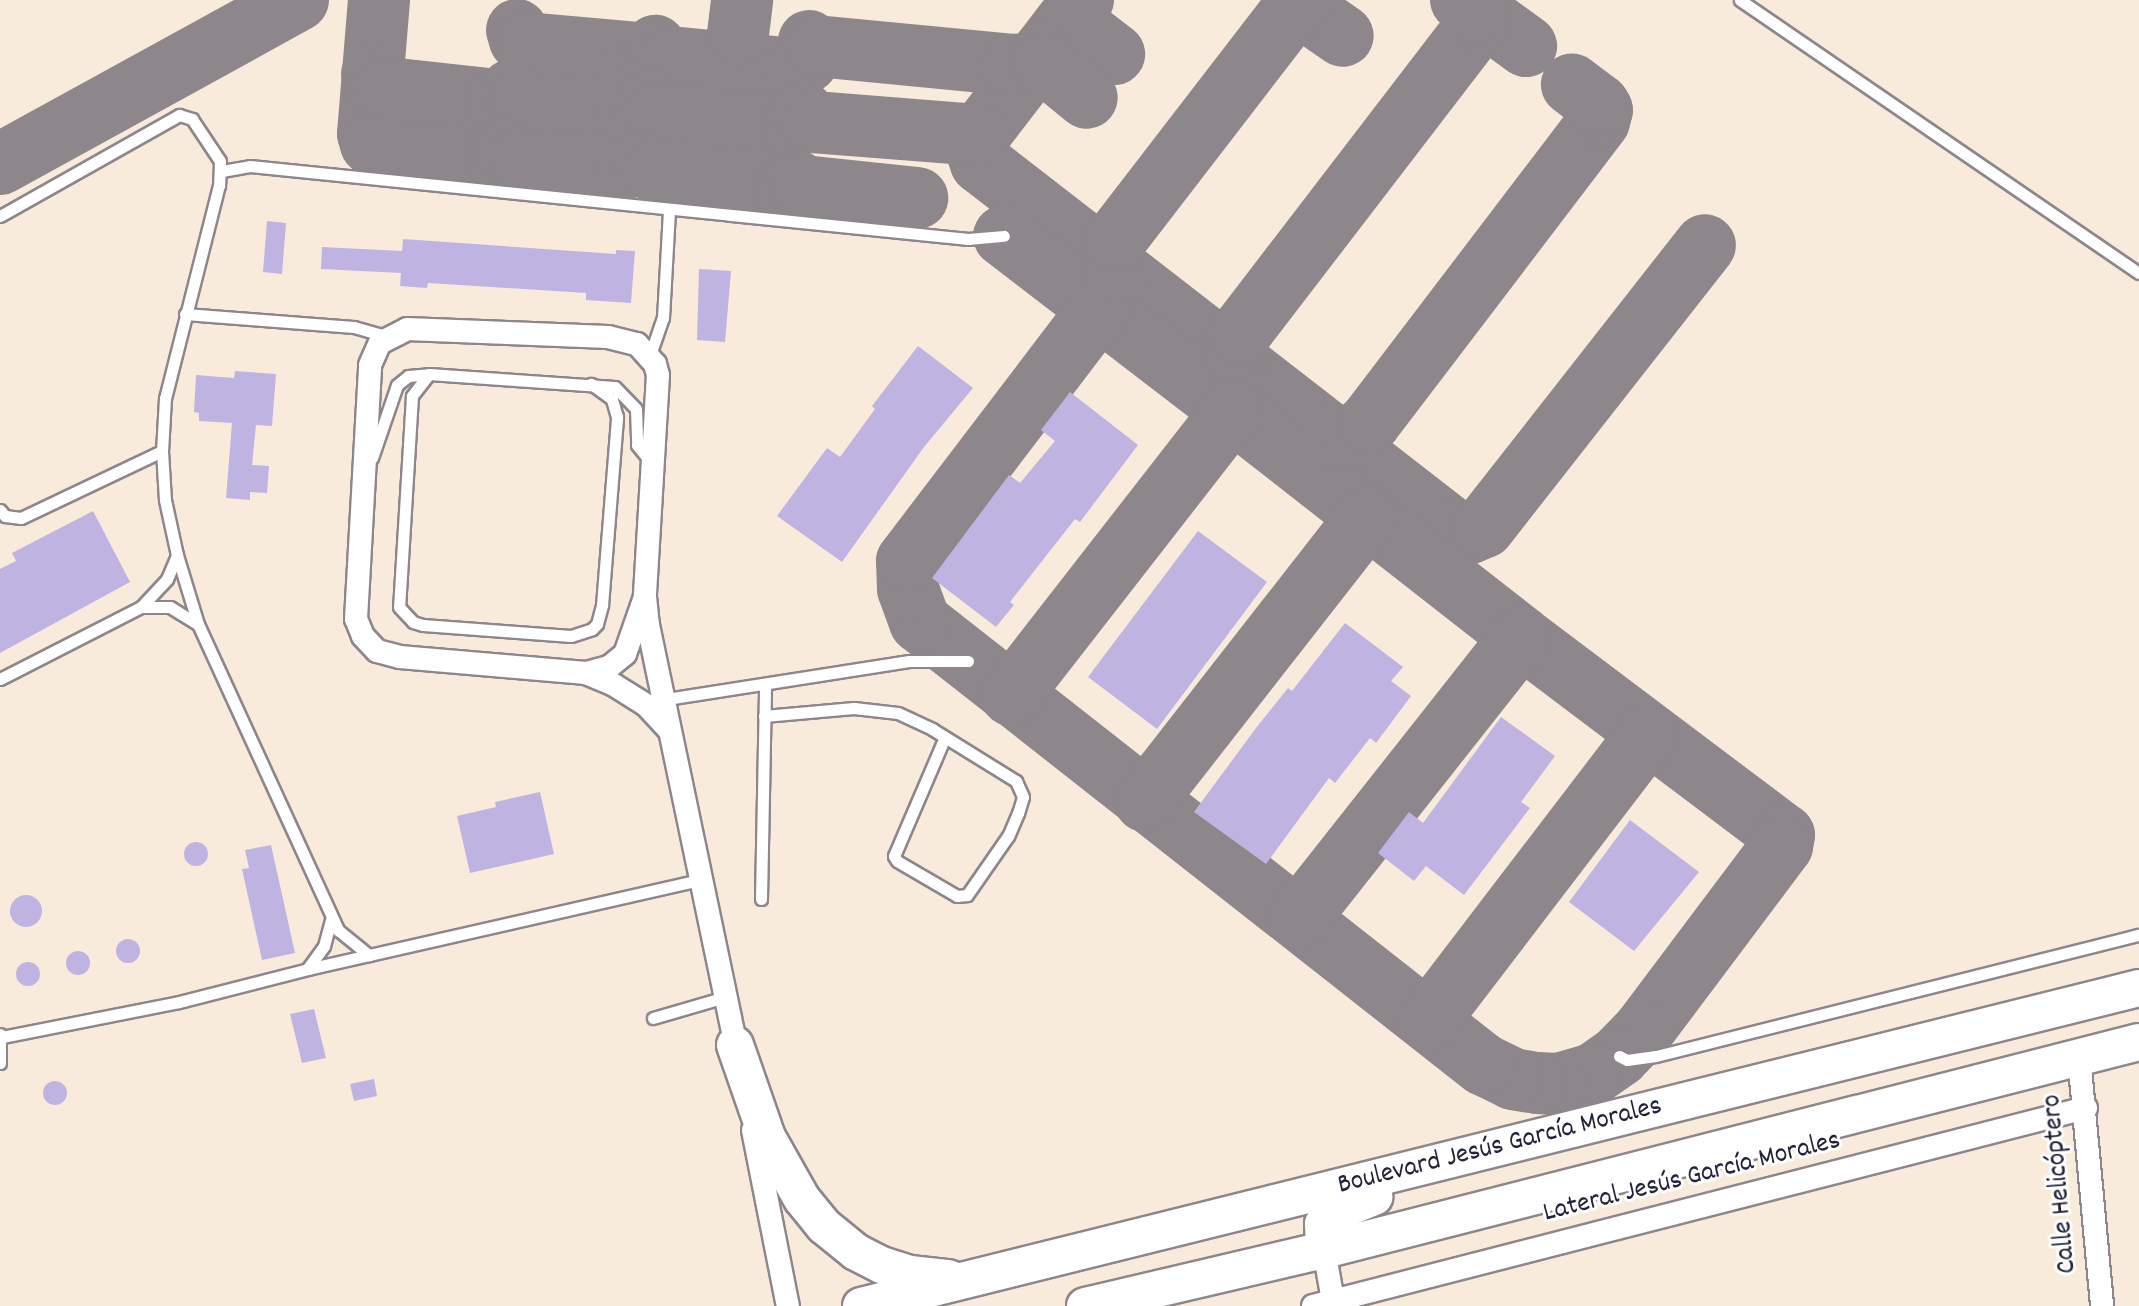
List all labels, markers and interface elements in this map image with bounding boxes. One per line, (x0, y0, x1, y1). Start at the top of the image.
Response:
street label: Boulevard Jesús García Morales (1334, 1090, 1666, 1204)
street label: Calle Helicóptero (2036, 1093, 2086, 1275)
street label: Lateral Jesús García Morales (1540, 1125, 1844, 1231)

